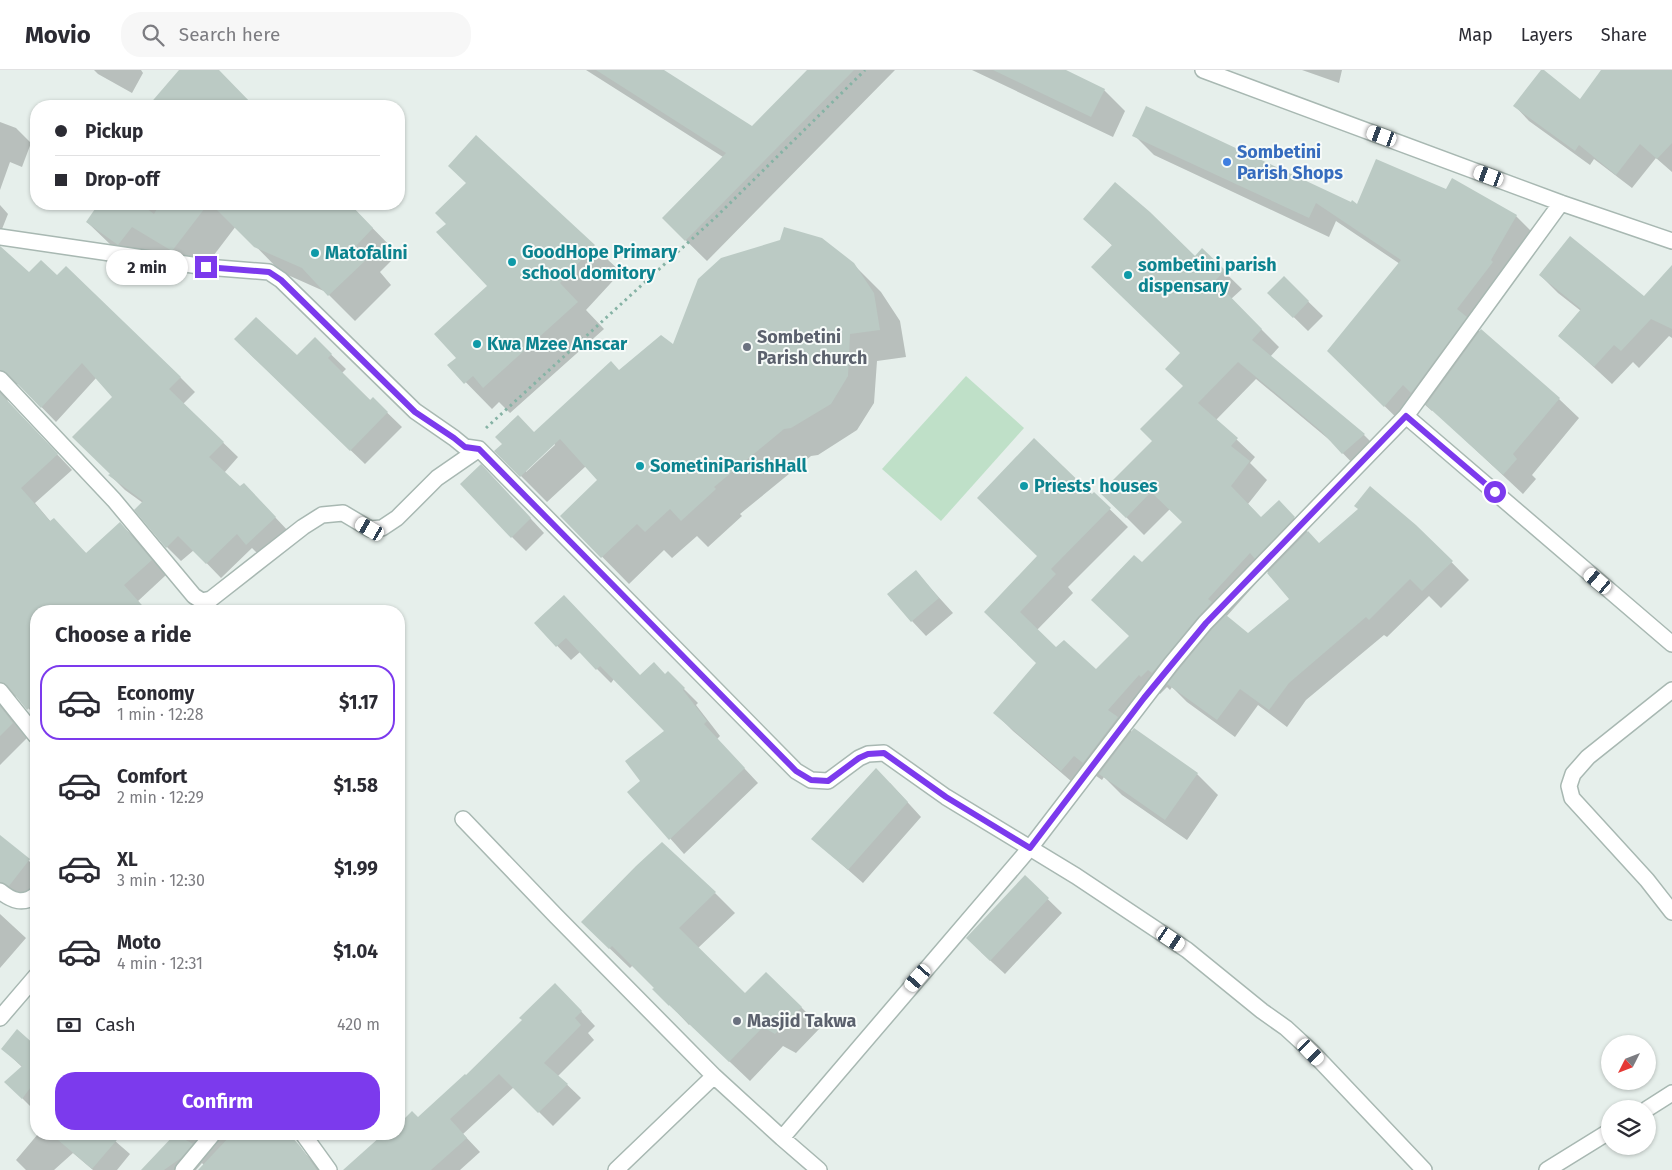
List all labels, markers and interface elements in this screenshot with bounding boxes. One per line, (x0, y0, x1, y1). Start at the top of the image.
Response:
search box (121, 12, 471, 57)
text: Movio (25, 21, 91, 49)
icon: search (139, 21, 167, 49)
text: Search here (179, 23, 280, 46)
text: Map (1458, 24, 1493, 46)
text: Layers (1521, 24, 1573, 46)
text: Share (1601, 24, 1647, 46)
text: Pickup (85, 120, 143, 143)
car (1365, 124, 1398, 148)
place label: Sombetini Parish Shops (1237, 141, 1343, 184)
marker: Sombetini Parish Shops (1221, 156, 1233, 168)
car (1472, 164, 1505, 188)
text: Drop-off (85, 168, 159, 191)
place label: GoodHope Primary school domitory (522, 241, 678, 284)
place label: Matofalini (325, 242, 408, 264)
marker: Matofalini (309, 247, 321, 259)
callout: 2 min (106, 250, 188, 284)
place label: sombetini parish dispensary (1138, 254, 1277, 297)
route end (195, 256, 217, 278)
marker: GoodHope Primary school domitory (506, 256, 518, 268)
text: 2 min (127, 258, 167, 277)
marker: sombetini parish dispensary (1122, 269, 1134, 281)
place label: Sombetini Parish church (757, 326, 867, 369)
place label: Kwa Mzee Anscar (487, 333, 628, 355)
marker: Kwa Mzee Anscar (471, 338, 483, 350)
marker: Sombetini Parish church (741, 341, 753, 353)
place label: SometiniParishHall (650, 455, 808, 477)
marker: SometiniParishHall (634, 460, 646, 472)
place label: Priests' houses (1034, 475, 1158, 497)
marker: Priests' houses (1018, 480, 1030, 492)
route start (1484, 481, 1506, 503)
car (353, 515, 386, 543)
car (1581, 566, 1614, 596)
text: Choose a ride (55, 621, 191, 648)
icon: car (57, 680, 102, 725)
text: Economy (117, 682, 194, 705)
text: $1.17 (339, 691, 378, 714)
text: 1 min · 12:28 (117, 705, 204, 724)
icon: car (57, 763, 102, 808)
text: Comfort (117, 765, 187, 788)
text: $1.58 (333, 774, 378, 797)
text: 2 min · 12:29 (117, 788, 204, 807)
icon: car (57, 846, 102, 891)
text: XL (117, 848, 138, 871)
text: $1.99 (334, 857, 378, 880)
text: 3 min · 12:30 (117, 871, 205, 890)
car (1154, 924, 1187, 954)
icon: car (57, 929, 102, 974)
text: Moto (117, 931, 161, 954)
text: $1.04 (333, 940, 378, 963)
text: 4 min · 12:31 (117, 954, 203, 973)
car (902, 962, 933, 994)
place label: Masjid Takwa (747, 1010, 857, 1032)
icon: cash (55, 1011, 83, 1039)
text: Cash (95, 1013, 136, 1036)
text: 420 m (337, 1015, 380, 1034)
marker: Masjid Takwa (731, 1015, 743, 1027)
north arrow (1601, 1035, 1656, 1090)
map controls (1601, 1035, 1656, 1155)
car (1295, 1036, 1326, 1068)
button: Confirm (55, 1072, 380, 1130)
button: layers (1601, 1100, 1656, 1155)

